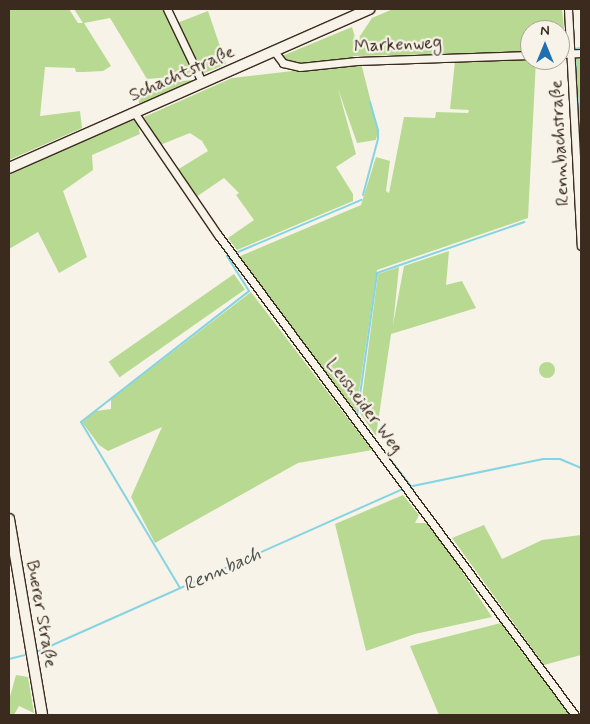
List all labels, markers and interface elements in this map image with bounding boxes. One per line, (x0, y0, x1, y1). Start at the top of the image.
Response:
north arrow (520, 20, 570, 70)
text: N (540, 22, 550, 40)
street label: Markenweg (353, 32, 443, 58)
street label: Schachtstraße (126, 41, 238, 107)
street label: Rennbachstraße (546, 79, 574, 207)
street label: Leusheider Weg (320, 353, 408, 459)
water label: Rennbach (180, 543, 264, 597)
street label: Buerer Straße (21, 559, 61, 669)

